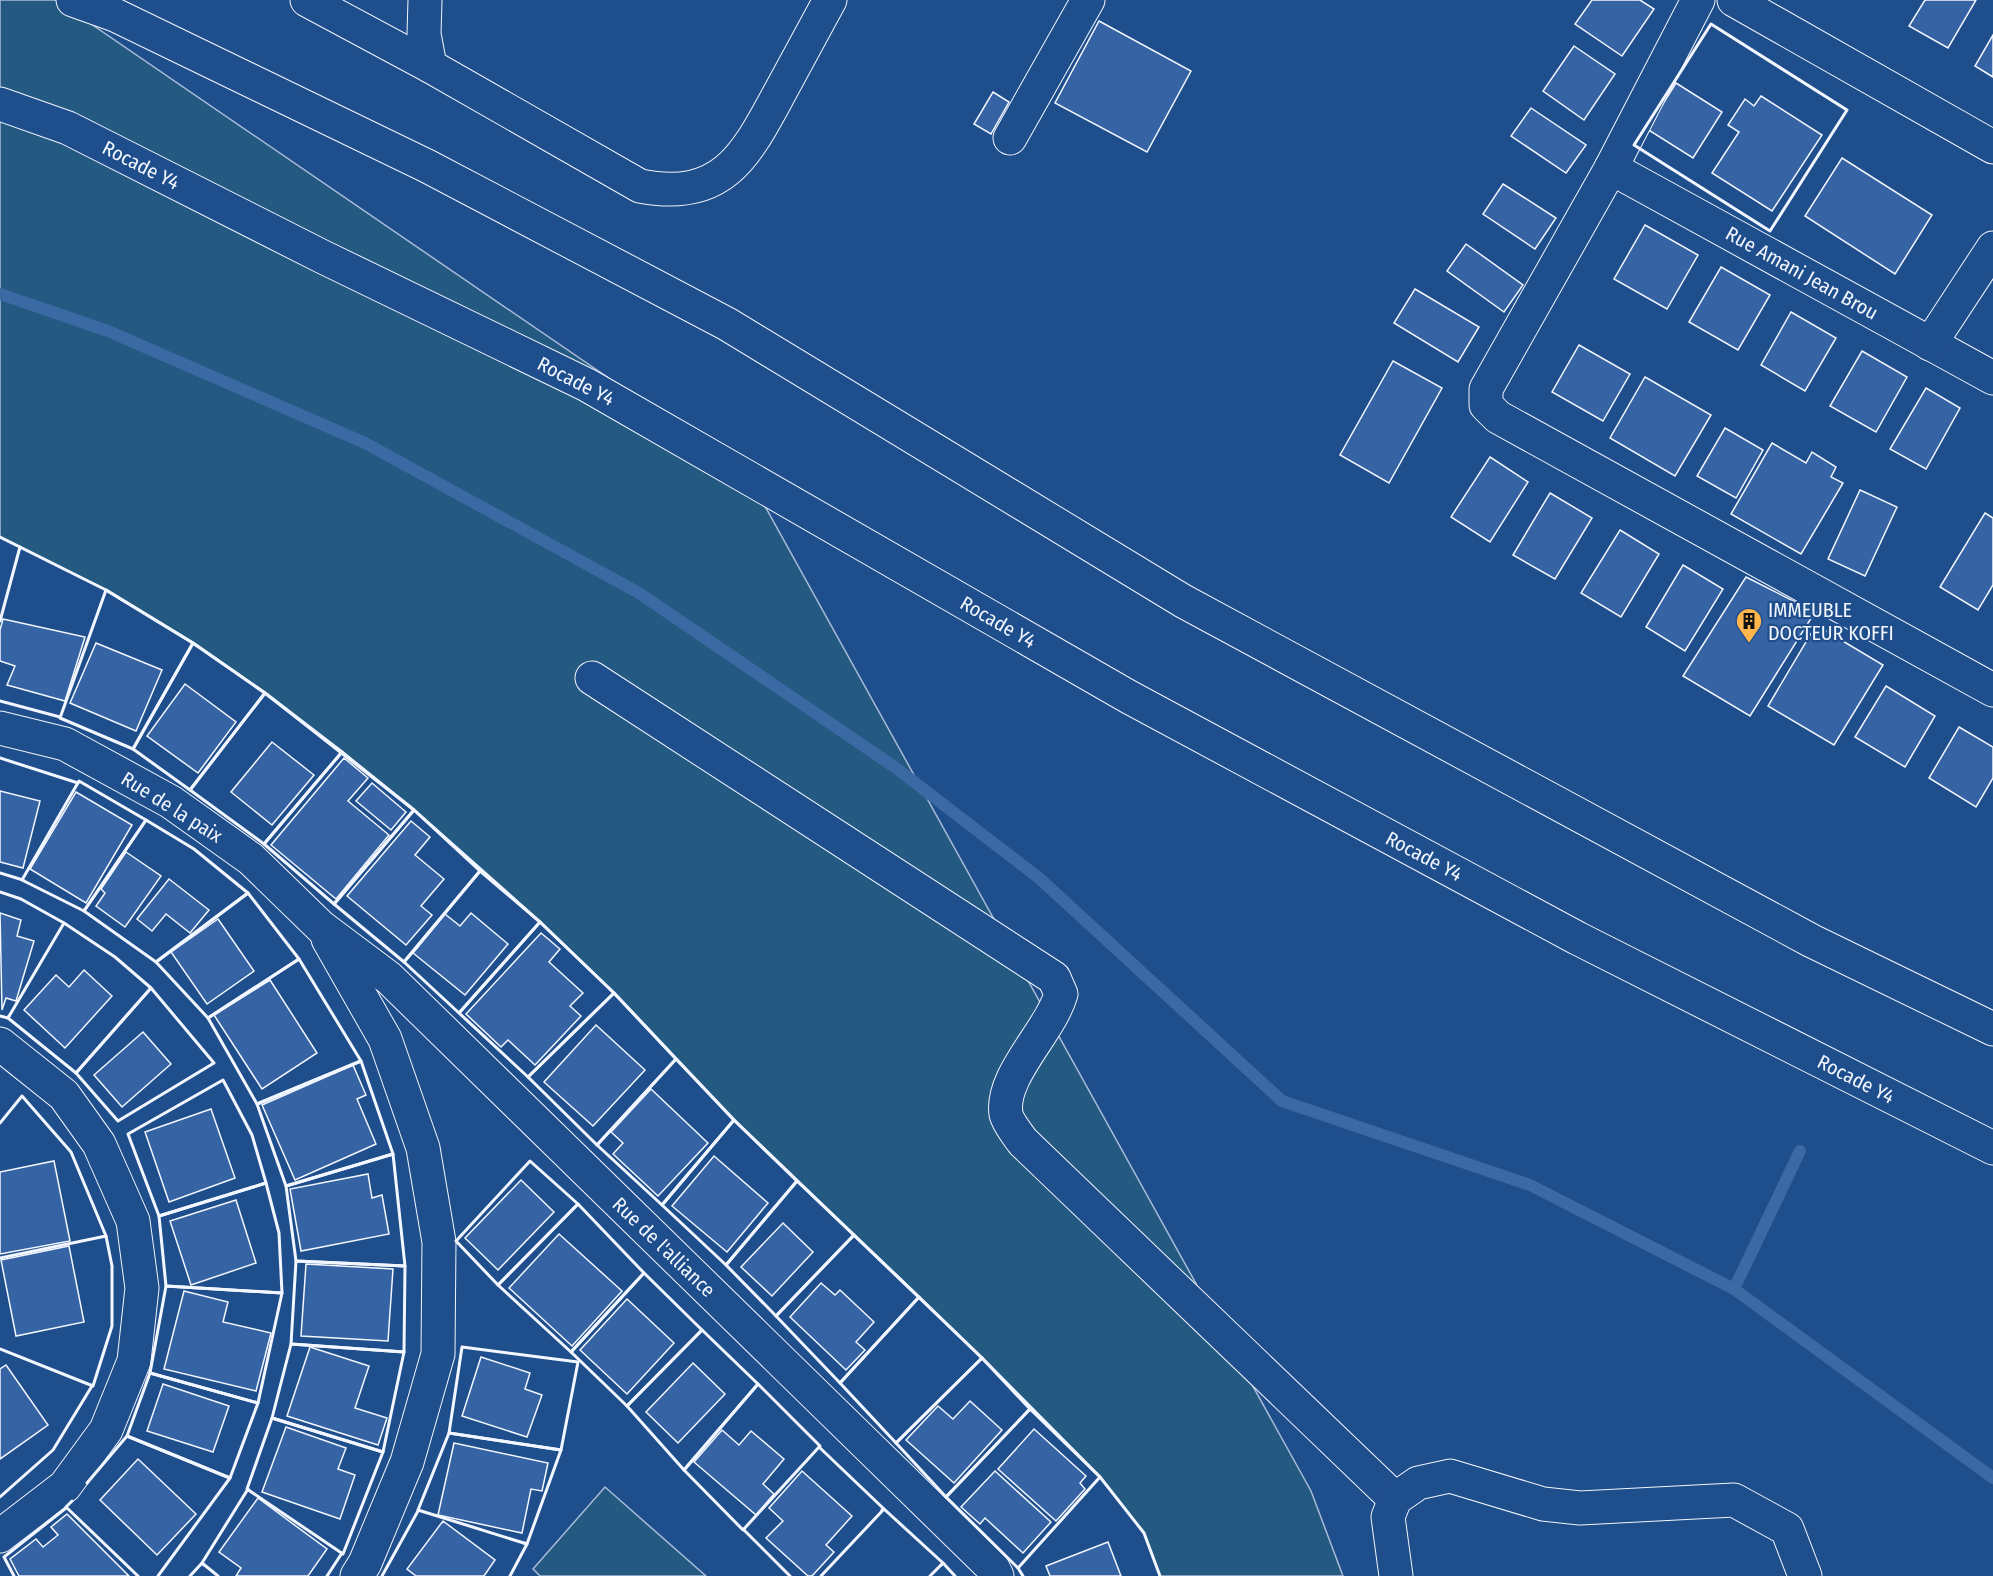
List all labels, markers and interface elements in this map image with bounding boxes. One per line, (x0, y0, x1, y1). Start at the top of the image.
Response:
street label: Rocade Y4 (98, 135, 184, 195)
street label: Rue Amani Jean Brou (1722, 221, 1882, 325)
street label: Rocade Y4 (533, 351, 619, 411)
street label: Rocade Y4 (956, 591, 1040, 653)
place label: IMMEUBLE DOCTEUR KOFFI (1768, 598, 1894, 645)
building icon: IMMEUBLE DOCTEUR KOFFI (1734, 606, 1764, 644)
street label: Rue de la paix (117, 766, 227, 848)
street label: Rocade Y4 (1382, 826, 1467, 886)
street label: Rocade Y4 (1813, 1049, 1899, 1109)
street label: Rue de l'alliance (608, 1192, 720, 1302)

